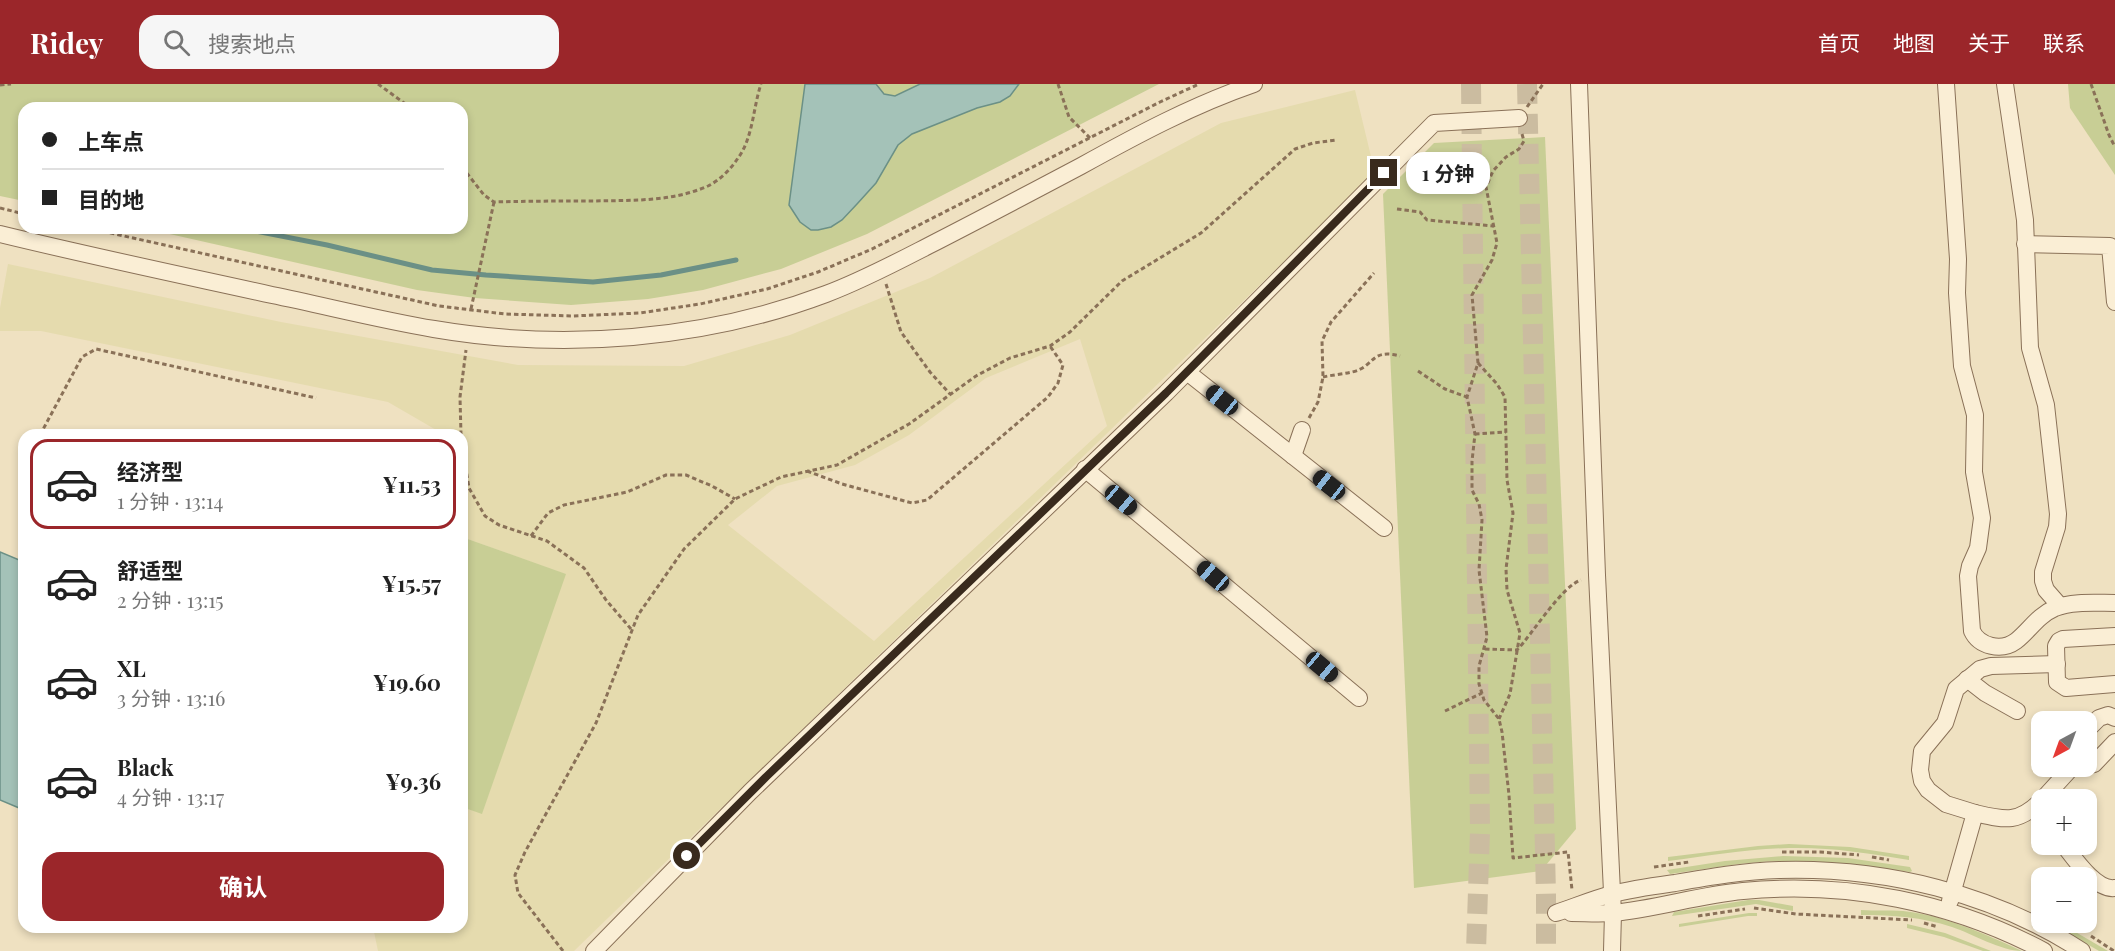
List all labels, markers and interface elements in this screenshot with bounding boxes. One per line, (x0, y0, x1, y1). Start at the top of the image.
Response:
search box (139, 15, 559, 69)
text: Ridey (30, 24, 103, 61)
icon: search (160, 26, 193, 59)
text: 搜索地点 (208, 28, 296, 58)
text: 首页 (1818, 28, 1860, 56)
text: 地图 (1893, 28, 1935, 56)
text: 关于 (1968, 28, 2010, 56)
text: 联系 (2043, 28, 2085, 56)
text: 上车点 (78, 126, 144, 156)
callout: 1 分钟 (1405, 152, 1489, 194)
route end (1370, 159, 1397, 186)
text: 1 分钟 (1422, 159, 1474, 186)
text: 目的地 (78, 184, 144, 214)
car (1202, 382, 1242, 418)
text: 经济型 (117, 456, 183, 486)
icon: car (45, 457, 99, 511)
car (1309, 467, 1349, 503)
text: ¥11.53 (383, 469, 441, 499)
car (1101, 482, 1141, 518)
text: 1 分钟 · 13:14 (117, 487, 223, 514)
text: 舒适型 (117, 555, 183, 585)
icon: car (45, 556, 99, 610)
car (1193, 558, 1233, 594)
text: ¥15.57 (382, 568, 441, 598)
text: 2 分钟 · 13:15 (117, 586, 224, 613)
car (1302, 649, 1342, 685)
text: XL (117, 653, 146, 683)
icon: car (45, 655, 99, 709)
text: ¥19.60 (373, 667, 441, 697)
text: 3 分钟 · 13:16 (117, 684, 225, 711)
north arrow (2031, 711, 2097, 777)
map controls (2031, 711, 2097, 933)
text: Black (117, 752, 174, 782)
icon: car (45, 754, 99, 808)
text: ¥9.36 (386, 766, 441, 796)
text: 4 分钟 · 13:17 (117, 783, 224, 810)
button: + (2031, 789, 2097, 855)
route start (673, 842, 700, 869)
button: 确认 (42, 852, 444, 921)
button: − (2031, 867, 2097, 933)

